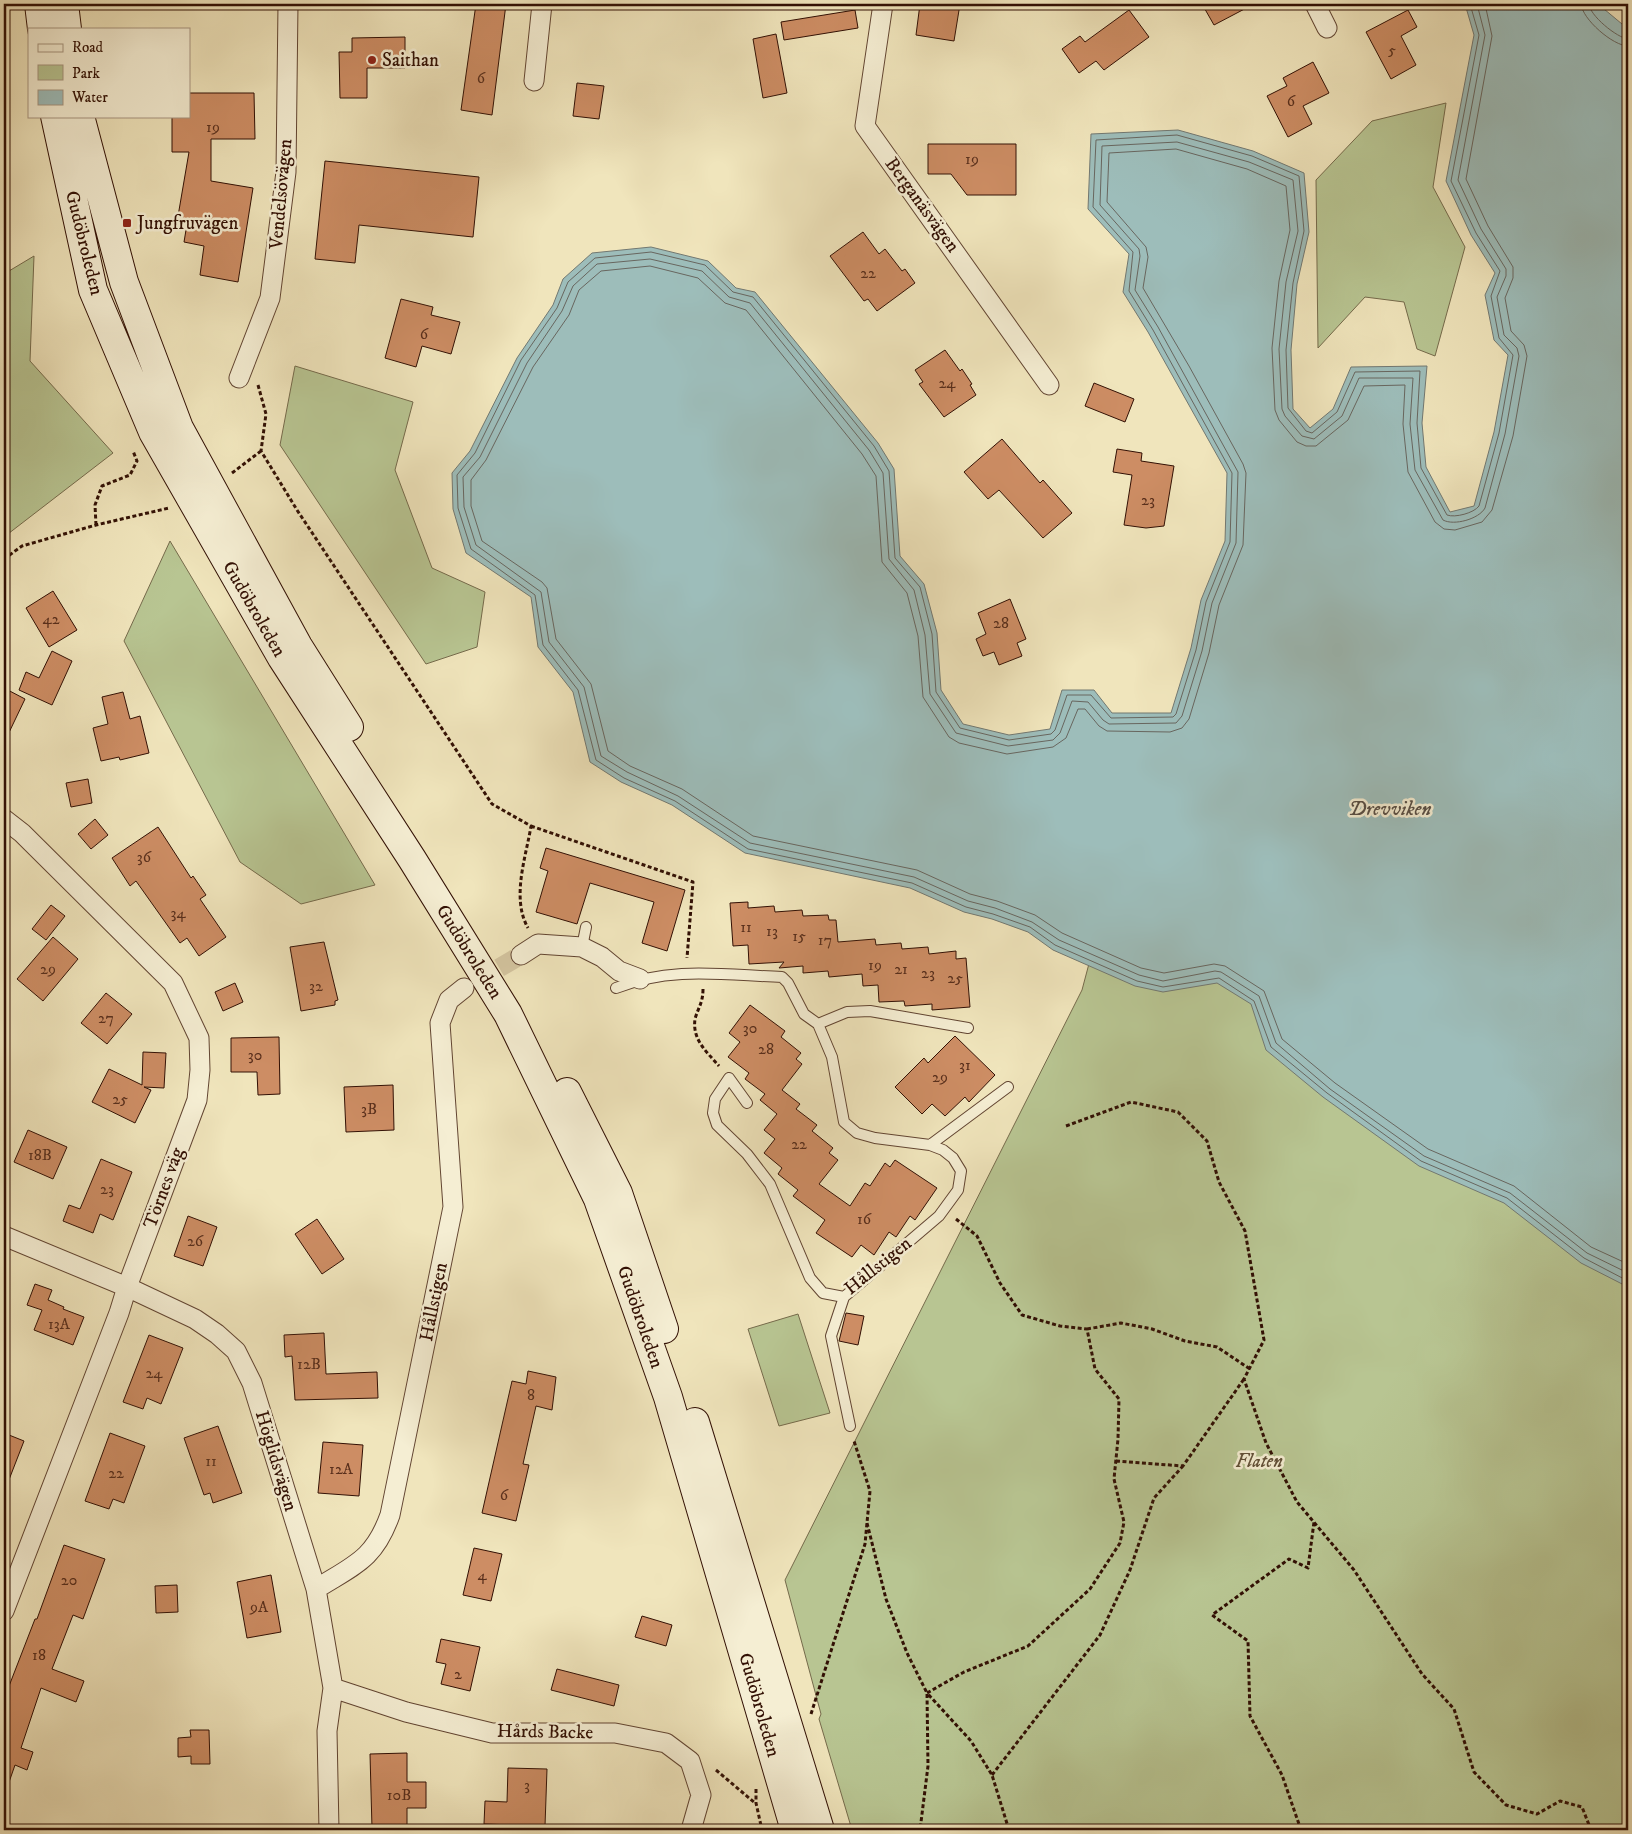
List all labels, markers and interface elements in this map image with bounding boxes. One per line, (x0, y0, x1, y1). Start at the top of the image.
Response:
legend (28, 28, 190, 118)
text: Road (72, 38, 104, 57)
house number: 5 (1388, 40, 1396, 60)
place label: Saithan (382, 49, 439, 72)
marker: Saithan (366, 54, 378, 66)
text: Park (72, 64, 101, 83)
house number: 6 (477, 68, 486, 88)
text: Water (71, 88, 108, 107)
house number: 6 (1287, 91, 1296, 111)
house number: 19 (206, 117, 220, 137)
street label: Vendelsövägen (265, 138, 297, 251)
house number: 19 (965, 149, 979, 169)
street label: Berganäsvägen (880, 153, 964, 257)
street label: Gudöbroleden (60, 188, 108, 298)
place label: Jungfruvägen (135, 212, 238, 235)
marker: Jungfruvägen (121, 217, 133, 229)
house number: 22 (860, 263, 876, 283)
house number: 6 (420, 324, 429, 344)
house number: 24 (938, 373, 956, 393)
house number: 23 (1141, 490, 1155, 510)
street label: Gudöbroleden (217, 557, 291, 661)
house number: 42 (42, 609, 60, 629)
house number: 28 (993, 613, 1009, 633)
water label: Drevviken (1349, 797, 1432, 822)
house number: 36 (137, 847, 152, 867)
street label: Gudöbroleden (431, 901, 507, 1004)
house number: 34 (170, 903, 186, 923)
house number: 11 (740, 917, 752, 937)
house number: 13 (766, 921, 778, 941)
house number: 15 (792, 926, 806, 946)
house number: 17 (818, 930, 832, 950)
house number: 19 (868, 955, 882, 975)
house number: 29 (40, 959, 56, 979)
house number: 21 (894, 959, 908, 979)
house number: 23 (921, 963, 935, 983)
house number: 25 (947, 968, 963, 988)
house number: 32 (309, 976, 323, 996)
house number: 27 (98, 1008, 114, 1028)
house number: 30 (743, 1018, 757, 1038)
house number: 28 (758, 1039, 774, 1059)
house number: 30 (248, 1045, 262, 1065)
house number: 31 (959, 1055, 971, 1075)
house number: 29 (932, 1067, 948, 1087)
house number: 25 (112, 1089, 128, 1109)
house number: 3B (361, 1099, 377, 1119)
house number: 22 (791, 1134, 807, 1154)
street label: Törnes väg (139, 1144, 189, 1231)
house number: 18B (28, 1145, 52, 1165)
house number: 23 (100, 1179, 114, 1199)
house number: 16 (857, 1209, 872, 1229)
house number: 26 (187, 1231, 204, 1251)
street label: Hållstigen (840, 1232, 916, 1300)
street label: Hållstigen (415, 1261, 453, 1343)
street label: Gudöbroleden (612, 1263, 668, 1371)
house number: 13A (48, 1314, 71, 1334)
house number: 12B (297, 1354, 321, 1374)
house number: 24 (145, 1363, 163, 1383)
house number: 8 (527, 1385, 535, 1405)
street label: Höglidsvägen (250, 1408, 302, 1514)
park label: Flaten (1235, 1450, 1283, 1473)
house number: 11 (205, 1451, 217, 1471)
house number: 12A (329, 1459, 354, 1479)
house number: 22 (108, 1463, 124, 1483)
house number: 6 (500, 1485, 509, 1505)
house number: 4 (477, 1565, 487, 1585)
house number: 20 (61, 1570, 77, 1590)
house number: 9A (249, 1597, 269, 1617)
house number: 18 (32, 1645, 46, 1665)
street label: Gudöbroleden (733, 1650, 785, 1760)
house number: 2 (454, 1664, 462, 1684)
street label: Hårds Backe (497, 1720, 593, 1744)
house number: 3 (524, 1775, 530, 1795)
house number: 10B (387, 1785, 411, 1805)

